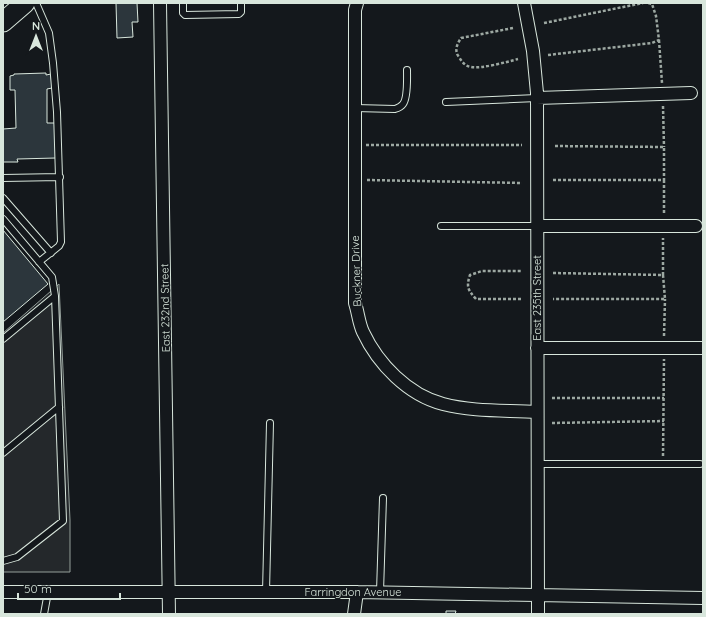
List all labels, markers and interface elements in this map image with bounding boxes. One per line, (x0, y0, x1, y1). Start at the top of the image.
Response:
north arrow (16, 16, 56, 56)
text: N (32, 19, 40, 33)
street label: Buckner Drive (348, 235, 364, 307)
street label: East 235th Street (530, 255, 544, 341)
street label: East 232nd Street (157, 263, 173, 353)
scale bar (18, 575, 120, 601)
text: 50 m (24, 581, 52, 596)
street label: Farringdon Avenue (305, 585, 401, 599)

